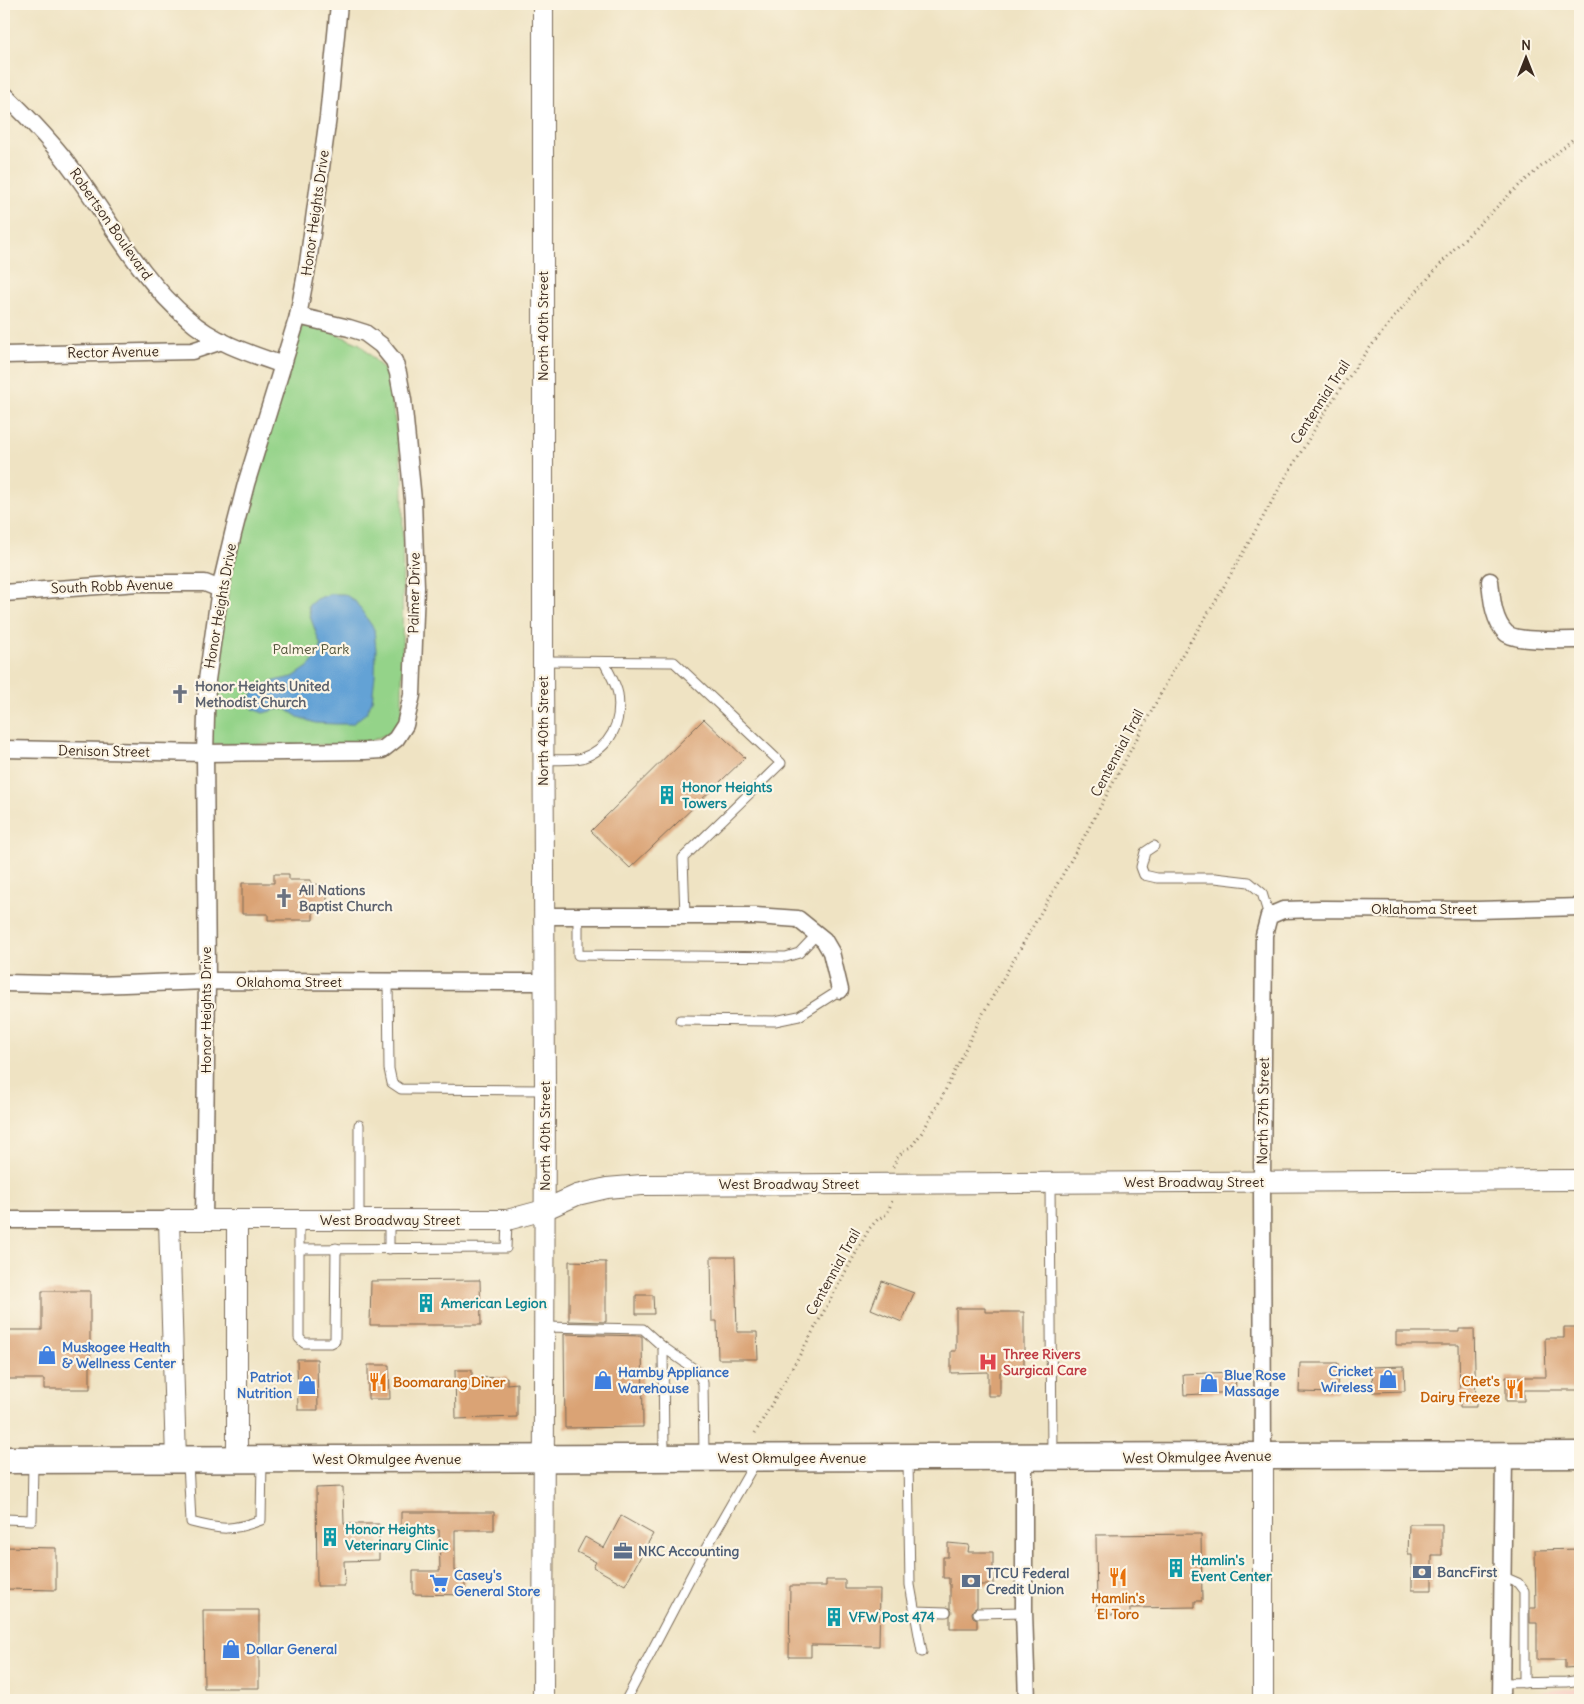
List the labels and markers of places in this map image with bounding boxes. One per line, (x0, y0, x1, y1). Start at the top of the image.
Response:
place label: Honor Heights United Methodist Church (195, 677, 331, 711)
church icon: Honor Heights United Methodist Church (169, 683, 191, 705)
place label: Honor Heights Towers (682, 778, 773, 812)
building icon: Honor Heights Towers (656, 784, 678, 806)
place label: All Nations Baptist Church (299, 881, 393, 915)
church icon: All Nations Baptist Church (273, 887, 295, 909)
building icon: American Legion (415, 1292, 437, 1314)
place label: American Legion (441, 1294, 547, 1312)
place label: Muskogee Health & Wellness Center (62, 1338, 176, 1372)
shop icon: Muskogee Health & Wellness Center (36, 1344, 58, 1366)
place label: Three Rivers Surgical Care (1003, 1345, 1087, 1379)
hospital icon: Three Rivers Surgical Care (977, 1351, 999, 1373)
place label: Cricket Wireless (1321, 1362, 1374, 1396)
place label: Hamby Appliance Warehouse (618, 1363, 730, 1397)
place label: Blue Rose Massage (1224, 1366, 1286, 1400)
place label: Patriot Nutrition (237, 1368, 292, 1402)
shop icon: Cricket Wireless (1377, 1368, 1399, 1390)
shop icon: Hamby Appliance Warehouse (592, 1369, 614, 1391)
restaurant icon: Boomarang Diner (367, 1371, 389, 1393)
shop icon: Blue Rose Massage (1198, 1372, 1220, 1394)
place label: Chet's Dairy Freeze (1420, 1372, 1501, 1406)
place label: Boomarang Diner (393, 1373, 506, 1391)
shop icon: Patriot Nutrition (296, 1374, 318, 1396)
restaurant icon: Chet's Dairy Freeze (1504, 1378, 1526, 1400)
place label: Honor Heights Veterinary Clinic (345, 1520, 449, 1554)
building icon: Honor Heights Veterinary Clinic (319, 1526, 341, 1548)
office icon: NKC Accounting (612, 1540, 634, 1562)
place label: NKC Accounting (638, 1542, 740, 1560)
place label: Hamlin's Event Center (1191, 1551, 1272, 1585)
building icon: Hamlin's Event Center (1165, 1557, 1187, 1579)
bank icon: BancFirst (1411, 1561, 1433, 1583)
place label: BancFirst (1437, 1563, 1498, 1581)
place label: TTCU Federal Credit Union (986, 1564, 1069, 1598)
place label: Casey's General Store (454, 1566, 541, 1600)
restaurant icon: Hamlin's El Toro (1107, 1566, 1129, 1588)
bank icon: TTCU Federal Credit Union (960, 1570, 982, 1592)
supermarket icon: Casey's General Store (428, 1572, 450, 1594)
place label: Hamlin's El Toro (1091, 1589, 1145, 1623)
building icon: VFW Post 474 (823, 1606, 845, 1628)
place label: VFW Post 474 (849, 1608, 935, 1626)
shop icon: Dollar General (220, 1638, 242, 1660)
place label: Dollar General (246, 1640, 337, 1658)

